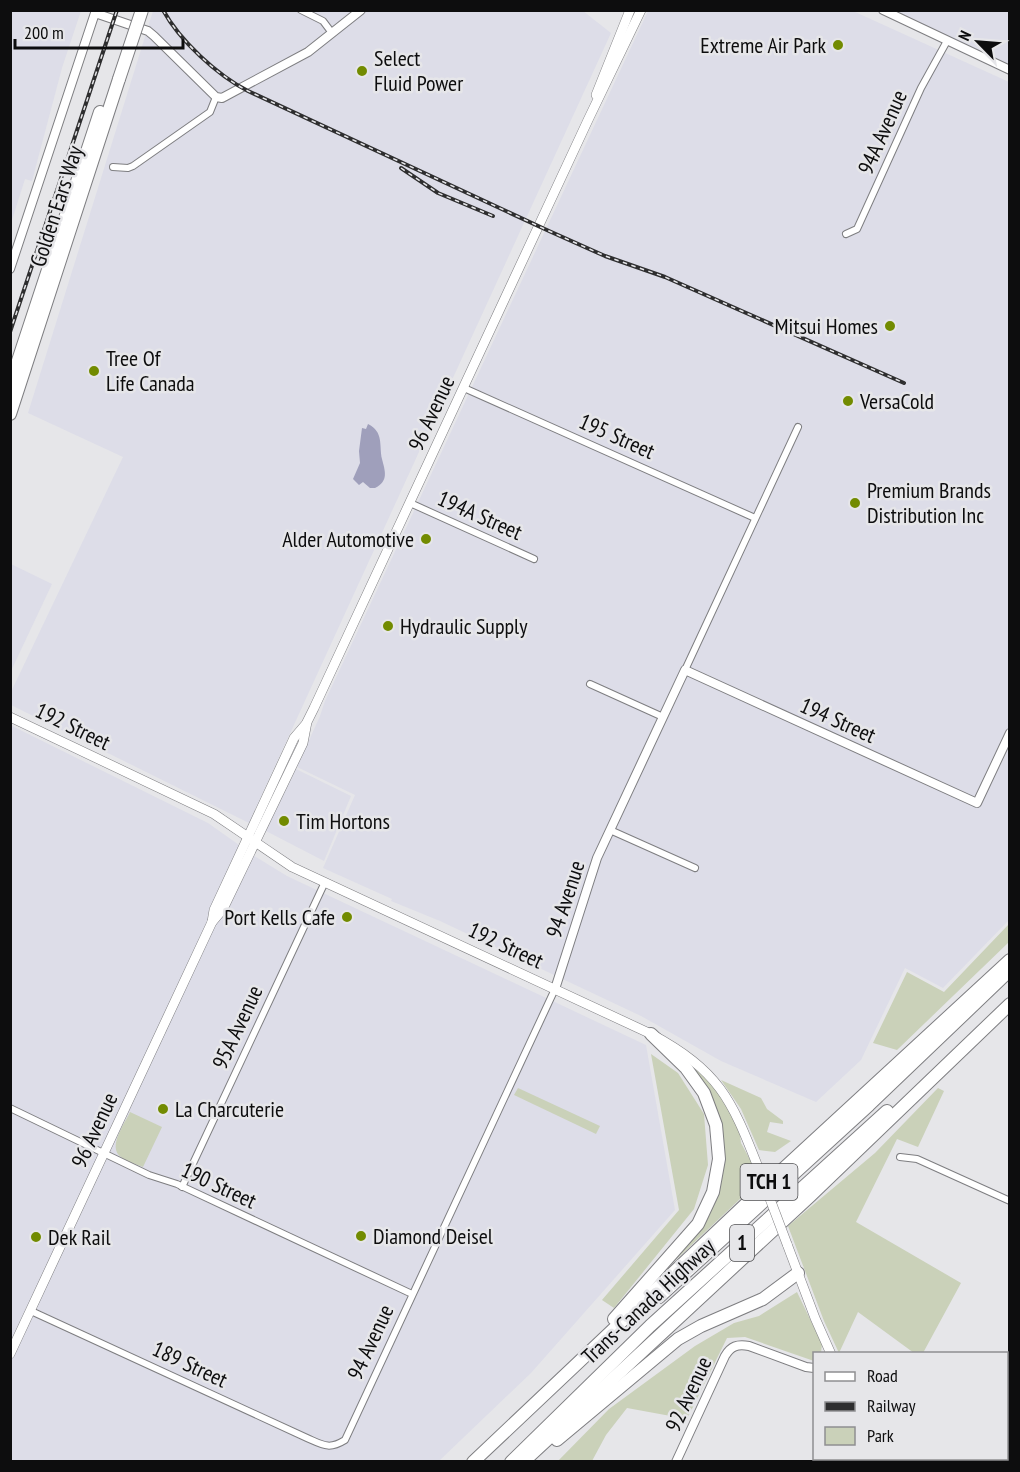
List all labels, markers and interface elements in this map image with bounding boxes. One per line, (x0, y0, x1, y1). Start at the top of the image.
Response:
scale bar (15, 12, 183, 50)
north arrow (948, 12, 1008, 72)
text: 200 m (24, 21, 64, 44)
text: N (954, 28, 975, 44)
place label: Extreme Air Park (700, 31, 826, 59)
marker: Extreme Air Park (831, 38, 845, 52)
place label: Select Fluid Power (374, 44, 463, 97)
marker: Select Fluid Power (355, 64, 369, 78)
street label: 94A Avenue (851, 86, 913, 178)
street label: Golden Ears Way (23, 141, 89, 270)
place label: Mitsui Homes (775, 312, 878, 340)
marker: Mitsui Homes (883, 319, 897, 333)
place label: Tree Of Life Canada (106, 344, 195, 397)
marker: Tree Of Life Canada (87, 364, 101, 378)
street label: 96 Avenue (402, 371, 460, 455)
place label: VersaCold (859, 387, 934, 415)
marker: VersaCold (841, 394, 855, 408)
street label: 195 Street (575, 407, 659, 465)
place label: Premium Brands Distribution Inc (867, 476, 991, 529)
street label: 194A Street (433, 484, 527, 546)
marker: Premium Brands Distribution Inc (848, 496, 862, 510)
place label: Alder Automotive (282, 525, 414, 553)
marker: Alder Automotive (419, 532, 433, 546)
place label: Hydraulic Supply (400, 612, 528, 640)
marker: Hydraulic Supply (381, 619, 395, 633)
street label: 194 Street (796, 691, 880, 749)
street label: 192 Street (31, 696, 115, 756)
place label: Tim Hortons (296, 807, 390, 835)
marker: Tim Hortons (277, 814, 291, 828)
street label: 94 Avenue (539, 857, 591, 941)
place label: Port Kells Cafe (224, 903, 335, 931)
marker: Port Kells Cafe (340, 910, 354, 924)
street label: 192 Street (464, 915, 548, 975)
street label: 95A Avenue (205, 981, 269, 1073)
street label: 96 Avenue (65, 1088, 123, 1172)
place label: La Charcuterie (175, 1095, 284, 1123)
marker: La Charcuterie (156, 1102, 170, 1116)
street label: 190 Street (177, 1155, 261, 1215)
road number: TCH 1 (740, 1164, 798, 1200)
place label: Diamond Deisel (373, 1222, 494, 1250)
place label: Dek Rail (48, 1223, 111, 1251)
road number: 1 (730, 1225, 754, 1261)
marker: Diamond Deisel (354, 1229, 368, 1243)
marker: Dek Rail (29, 1230, 43, 1244)
street label: Trans-Canada Highway (576, 1232, 721, 1370)
street label: 94 Avenue (341, 1300, 399, 1384)
street label: 189 Street (148, 1334, 232, 1394)
street label: 92 Avenue (659, 1352, 717, 1436)
legend (813, 1352, 1008, 1460)
text: Road (867, 1364, 898, 1387)
text: Railway (867, 1394, 916, 1417)
text: Park (867, 1424, 894, 1447)

